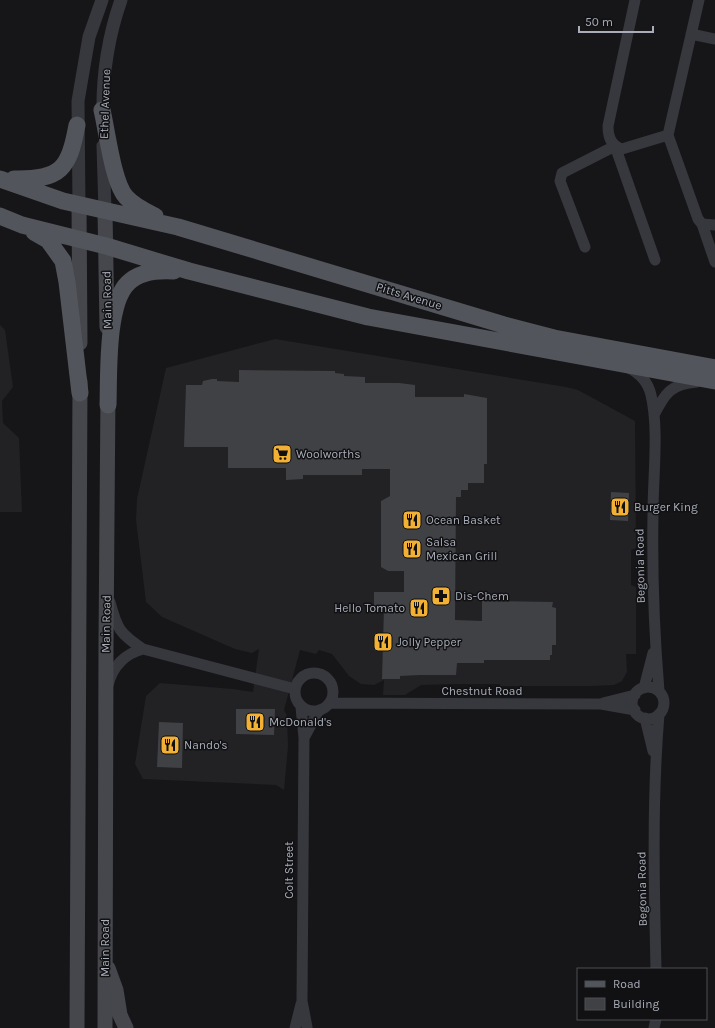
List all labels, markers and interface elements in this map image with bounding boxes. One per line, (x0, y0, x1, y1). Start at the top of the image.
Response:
scale bar (579, 8, 653, 34)
text: 50 m (585, 15, 613, 29)
street label: Ethel Avenue (97, 69, 113, 139)
street label: Main Road (99, 271, 115, 329)
street label: Pitts Avenue (374, 279, 444, 313)
supermarket icon: Woolworths (271, 443, 293, 465)
place label: Woolworths (296, 447, 360, 461)
restaurant icon: Burger King (609, 496, 631, 518)
place label: Burger King (634, 500, 698, 514)
restaurant icon: Ocean Basket (401, 509, 423, 531)
place label: Ocean Basket (426, 513, 501, 527)
street label: Begonia Road (632, 528, 648, 604)
place label: Salsa Mexican Grill (426, 535, 497, 563)
restaurant icon: Salsa Mexican Grill (401, 538, 423, 560)
pharmacy icon: Dis-Chem (430, 585, 452, 607)
place label: Dis-Chem (455, 589, 509, 603)
street label: Main Road (98, 595, 114, 653)
restaurant icon: Hello Tomato (408, 597, 430, 619)
place label: Hello Tomato (334, 601, 405, 615)
restaurant icon: Jolly Pepper (372, 631, 394, 653)
place label: Jolly Pepper (397, 635, 462, 649)
street label: Chestnut Road (441, 684, 523, 698)
restaurant icon: McDonald's (244, 711, 266, 733)
place label: McDonald's (269, 715, 332, 729)
restaurant icon: Nando's (159, 734, 181, 756)
place label: Nando's (184, 738, 228, 752)
street label: Colt Street (282, 841, 296, 899)
street label: Begonia Road (634, 851, 650, 927)
street label: Main Road (98, 919, 112, 977)
legend (577, 968, 707, 1020)
text: Road (613, 977, 641, 991)
text: Building (613, 997, 660, 1011)

